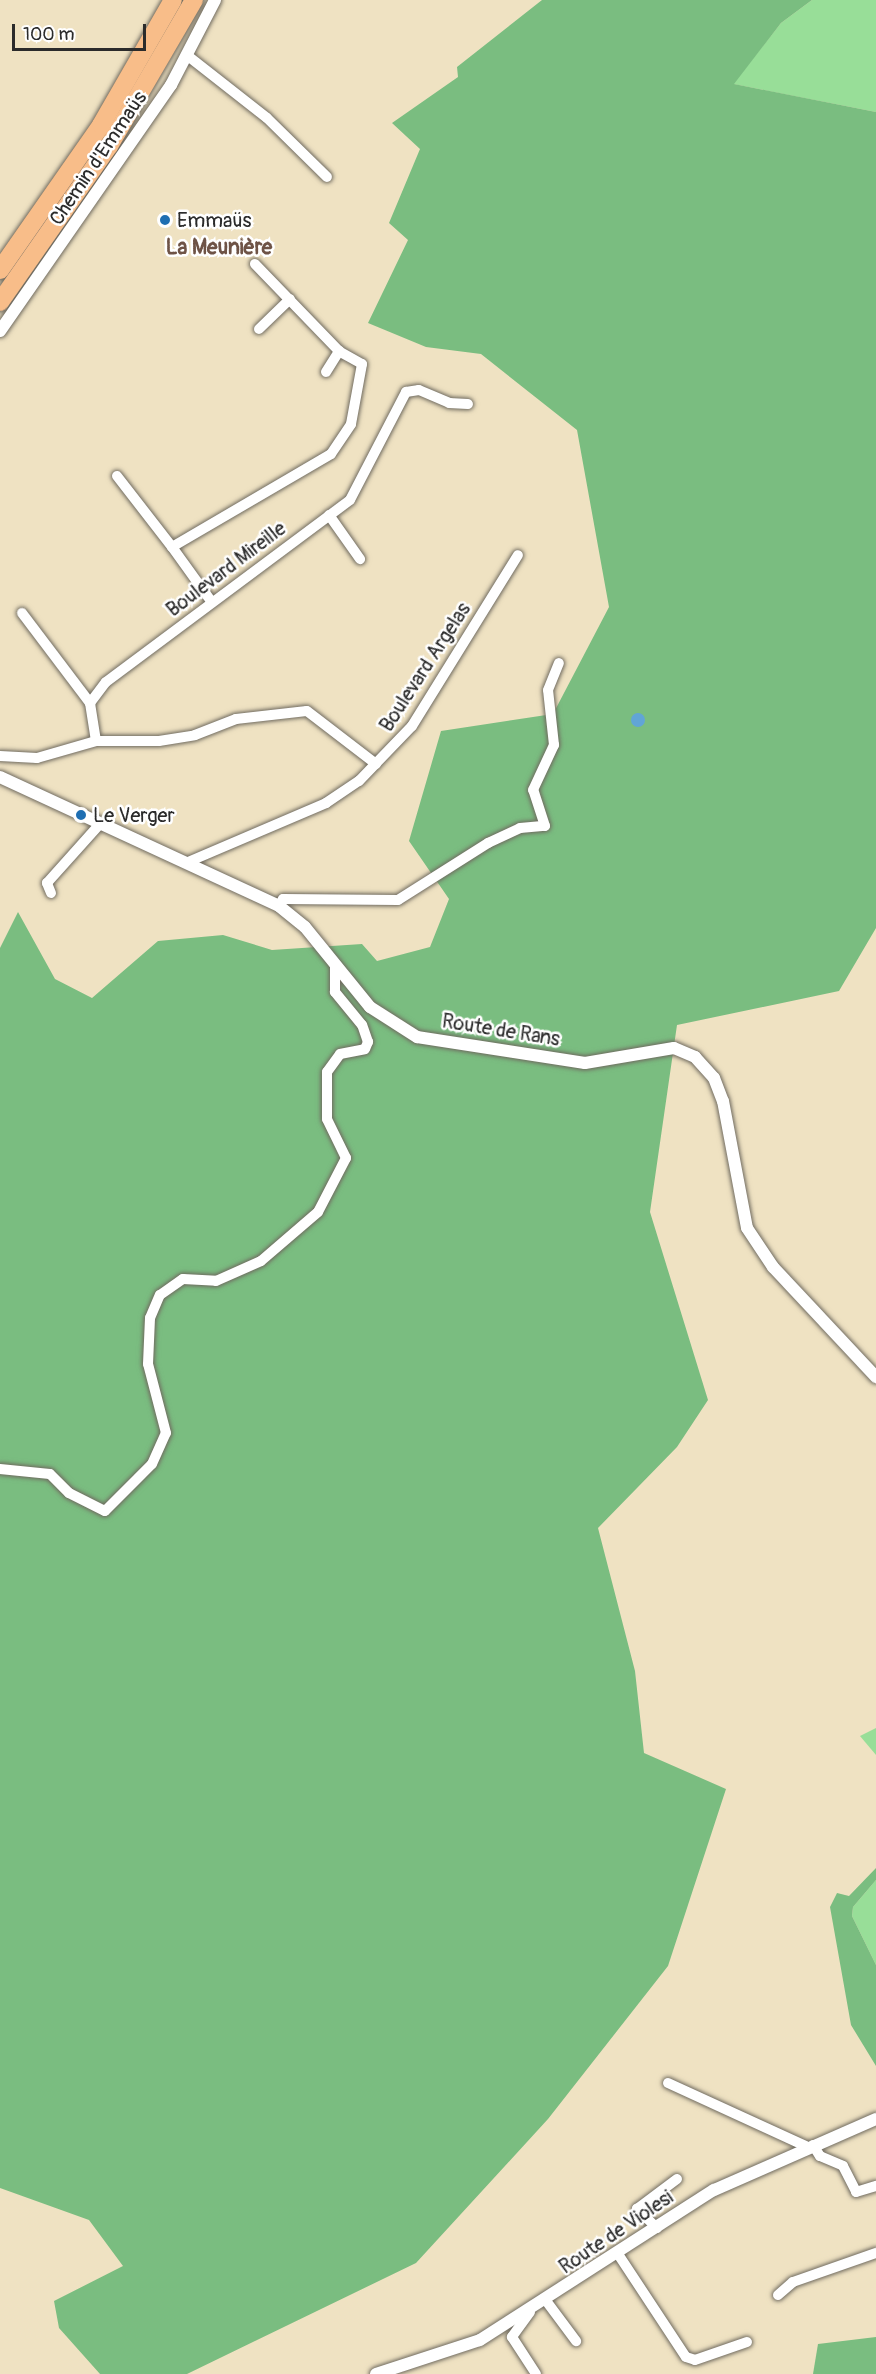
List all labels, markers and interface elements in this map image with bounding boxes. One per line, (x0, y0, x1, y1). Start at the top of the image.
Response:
scale bar (15, 12, 148, 50)
text: 100 m (23, 23, 75, 46)
street label: Chemin d'Emmaüs (44, 86, 152, 230)
place label: Emmaüs (177, 208, 252, 232)
marker: Emmaüs (158, 213, 172, 227)
district label: La Meunière (166, 235, 272, 261)
street label: Boulevard Mireille (162, 516, 290, 622)
street label: Boulevard Argelas (374, 598, 476, 736)
place label: Le Verger (93, 803, 175, 827)
marker: Le Verger (74, 808, 88, 822)
street label: Route de Rans (440, 1009, 562, 1051)
street label: Route de Violesi (554, 2185, 678, 2279)

